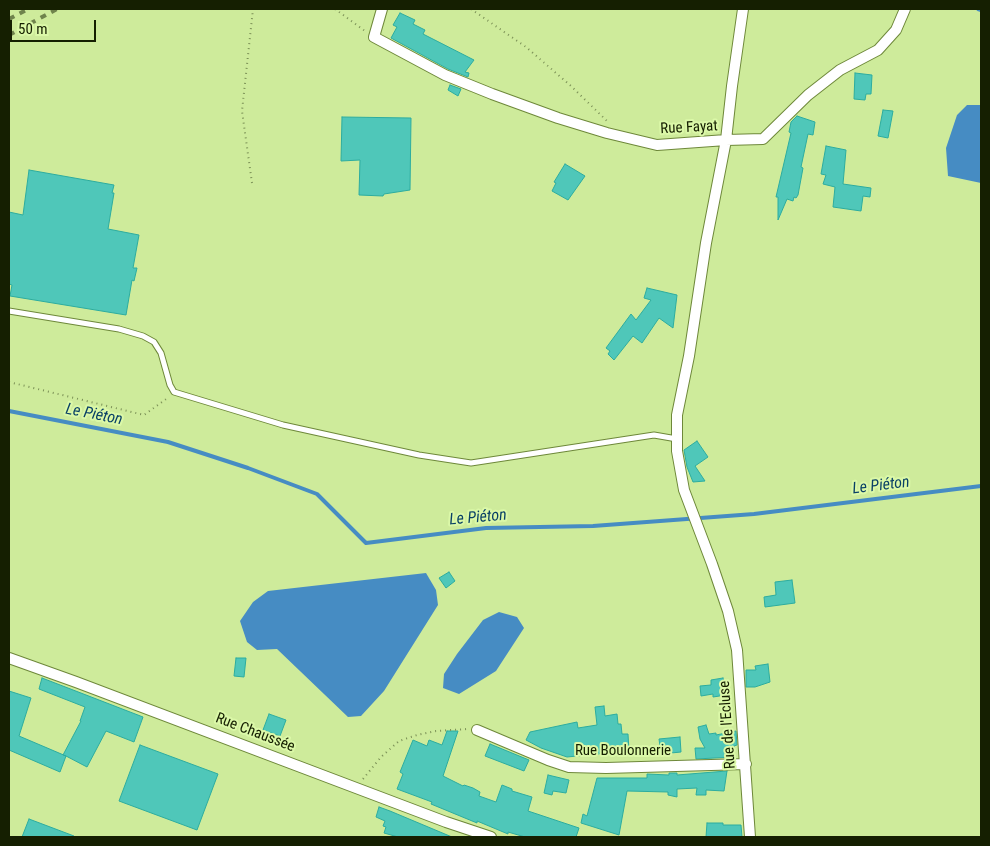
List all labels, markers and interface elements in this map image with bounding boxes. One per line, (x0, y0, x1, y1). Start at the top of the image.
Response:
scale bar (12, 10, 99, 42)
text: 50 m (18, 20, 48, 38)
street label: Rue Fayat (660, 118, 718, 138)
water label: Le Piéton (64, 400, 124, 430)
water label: Le Piéton (851, 473, 911, 499)
water label: Le Piéton (449, 506, 507, 530)
street label: Rue de l'Ecluse (716, 680, 740, 770)
street label: Rue Chaussée (213, 710, 297, 756)
street label: Rue Boulonnerie (575, 742, 671, 760)

